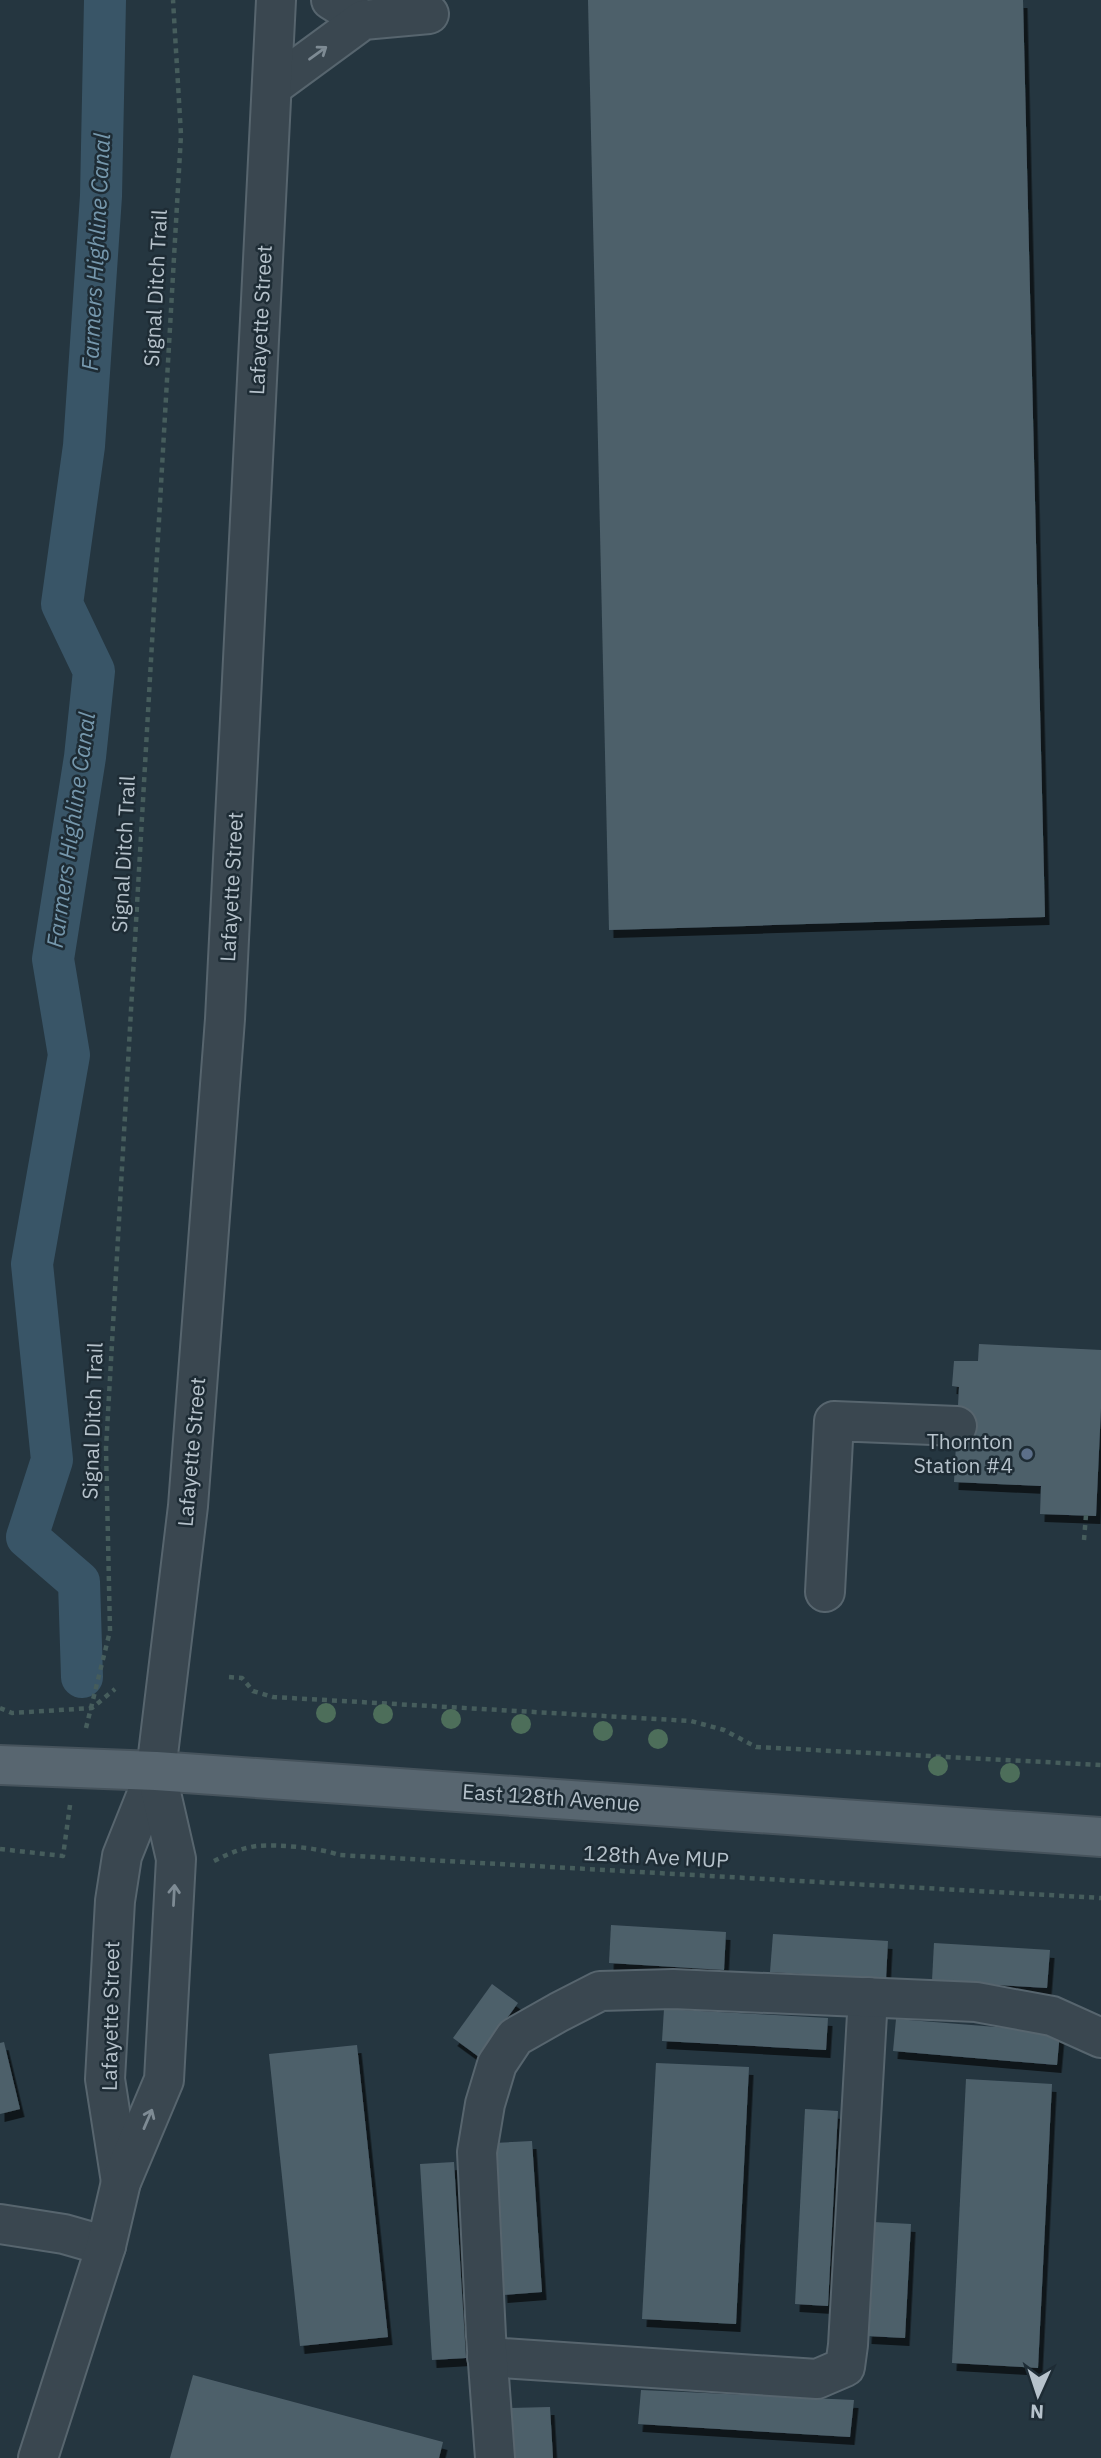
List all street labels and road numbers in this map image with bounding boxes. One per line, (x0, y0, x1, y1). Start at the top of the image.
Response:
street label: Signal Ditch Trail (137, 208, 173, 367)
street label: Lafayette Street (242, 244, 278, 396)
street label: Signal Ditch Trail (105, 774, 141, 933)
street label: Lafayette Street (213, 811, 249, 963)
street label: Signal Ditch Trail (75, 1342, 109, 1500)
street label: Lafayette Street (171, 1376, 211, 1528)
street label: East 128th Avenue (461, 1777, 641, 1817)
street label: 128th Ave MUP (583, 1838, 730, 1874)
street label: Lafayette Street (95, 1941, 125, 2091)

